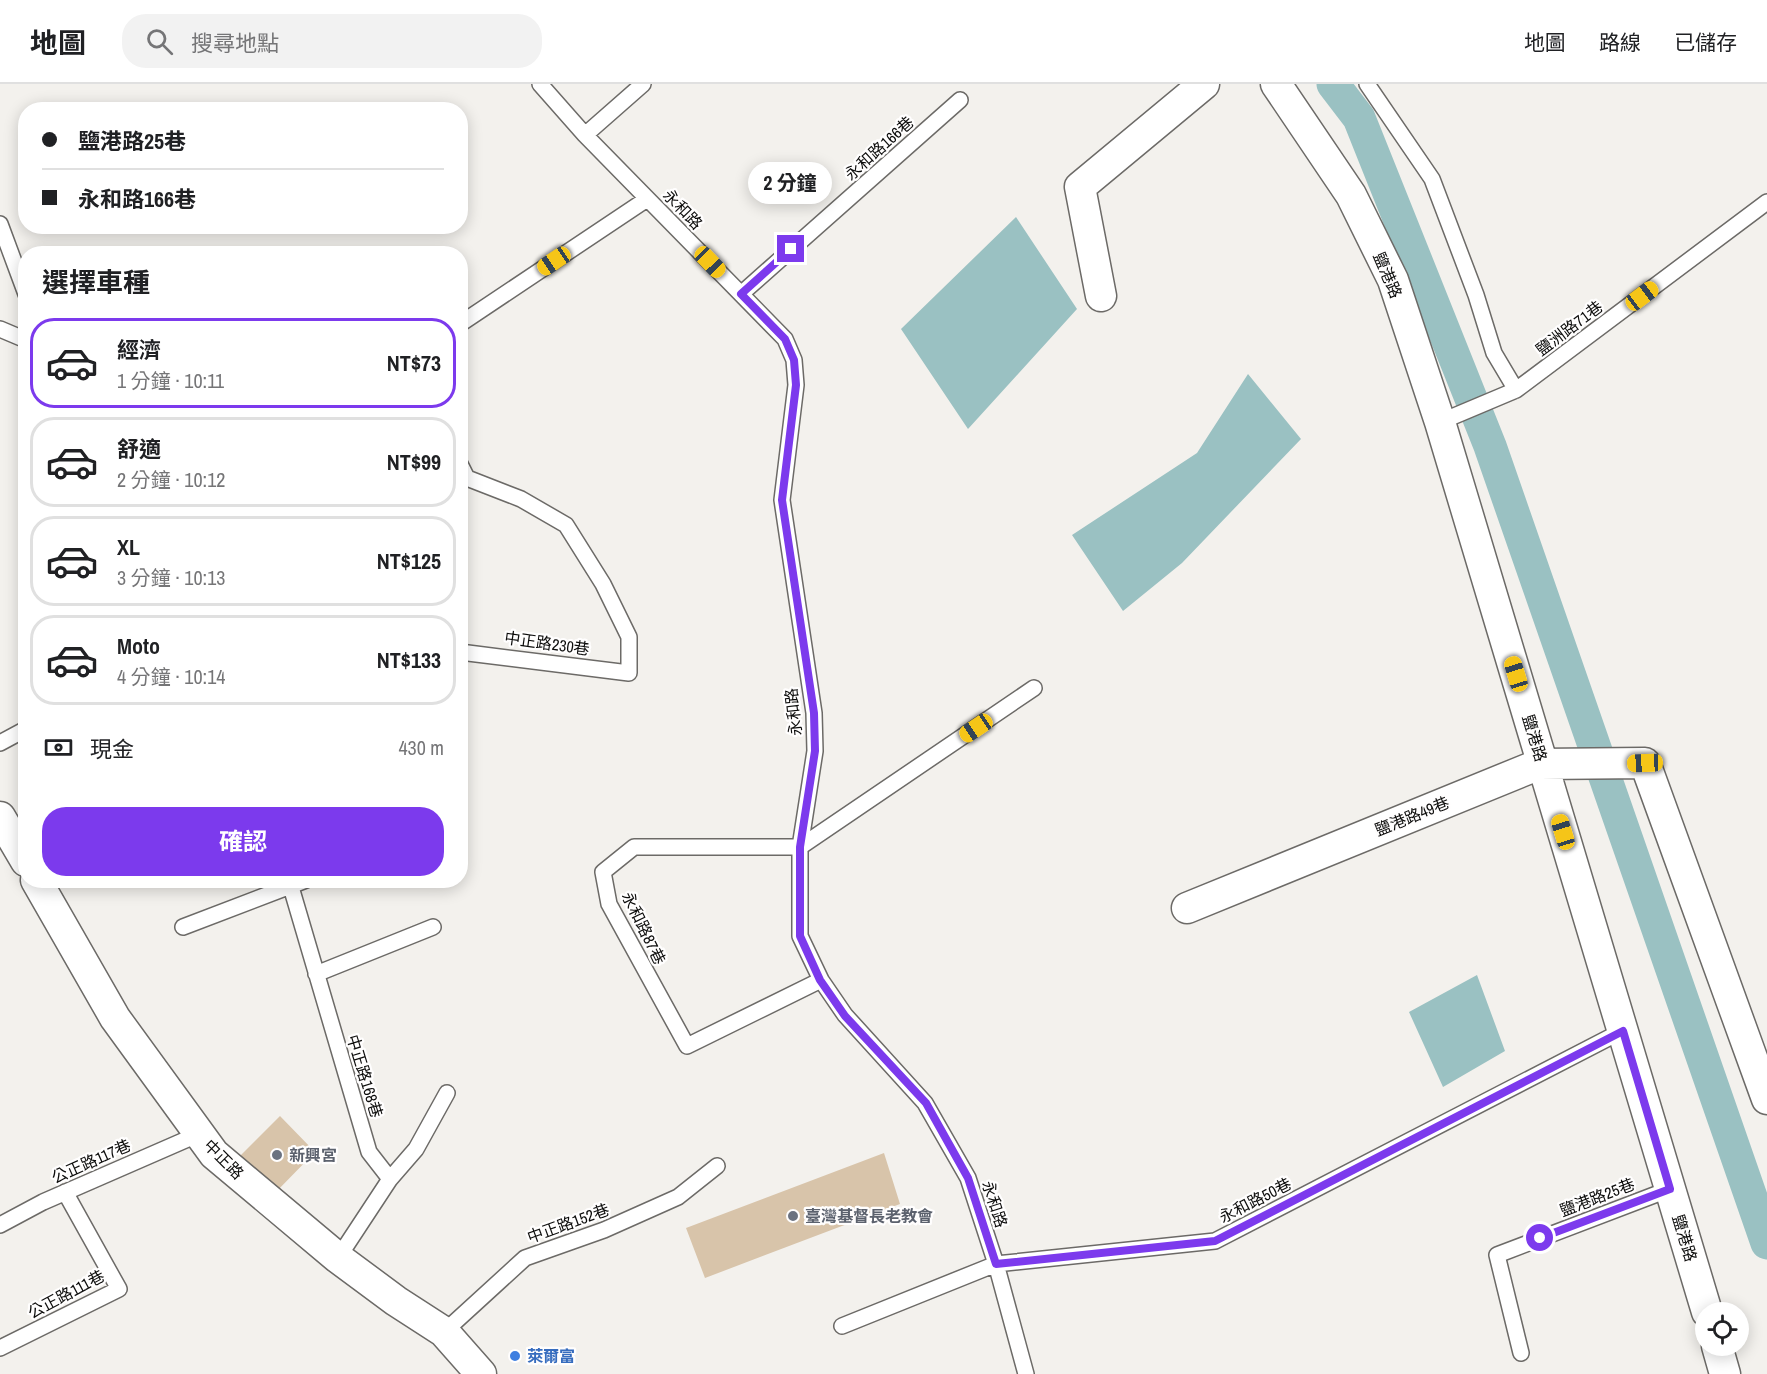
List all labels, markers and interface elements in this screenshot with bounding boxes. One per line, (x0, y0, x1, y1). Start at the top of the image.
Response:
search box (122, 14, 542, 68)
text: 地圖 (30, 24, 86, 62)
icon: search (143, 25, 176, 58)
text: 搜尋地點 (191, 28, 279, 58)
text: 地圖 (1524, 28, 1566, 57)
text: 路線 (1599, 28, 1641, 57)
text: 已儲存 (1674, 28, 1737, 57)
street label: 永和路166巷 (840, 111, 918, 185)
text: 鹽港路25巷 (78, 126, 186, 156)
callout: 2 分鐘 (749, 162, 833, 204)
text: 2 分鐘 (763, 169, 817, 196)
text: 永和路166巷 (78, 184, 196, 214)
street label: 永和路 (658, 184, 708, 234)
route end (777, 235, 804, 262)
car (534, 243, 574, 279)
car (691, 243, 729, 281)
street label: 鹽港路 (1368, 249, 1408, 301)
text: 選擇車種 (42, 264, 150, 300)
car (1622, 278, 1662, 314)
street label: 鹽洲路71巷 (1531, 296, 1607, 360)
text: 經濟 (117, 335, 161, 365)
icon: car (45, 336, 99, 390)
text: NT$73 (387, 348, 441, 378)
text: 1 分鐘 · 10:11 (117, 367, 224, 394)
text: 舒適 (117, 434, 161, 464)
icon: car (45, 435, 99, 489)
text: NT$99 (387, 447, 441, 477)
text: 2 分鐘 · 10:12 (117, 466, 225, 493)
text: XL (117, 532, 140, 562)
icon: car (45, 534, 99, 588)
text: NT$125 (377, 546, 441, 576)
text: 3 分鐘 · 10:13 (117, 564, 225, 591)
street label: 中正路230巷 (503, 626, 591, 660)
text: Moto (117, 631, 160, 661)
icon: car (45, 633, 99, 687)
text: NT$133 (377, 645, 441, 675)
car (1502, 654, 1530, 694)
text: 4 分鐘 · 10:14 (117, 663, 225, 690)
street label: 永和路 (780, 687, 806, 737)
car (956, 710, 996, 746)
street label: 鹽港路 (1517, 712, 1553, 764)
icon: cash (42, 731, 75, 764)
text: 現金 (90, 734, 134, 764)
text: 430 m (398, 734, 444, 761)
car (1627, 753, 1663, 773)
street label: 鹽港路49巷 (1371, 791, 1453, 841)
button: 確認 (42, 807, 444, 876)
car (1549, 812, 1577, 852)
street label: 永和路87巷 (617, 888, 671, 968)
street label: 中正路168巷 (342, 1032, 388, 1120)
street label: 公正路117巷 (48, 1134, 134, 1188)
street label: 中正路 (199, 1134, 249, 1184)
place label: 新興宮 (289, 1144, 337, 1166)
marker: 新興宮 (270, 1148, 284, 1162)
street label: 永和路50巷 (1215, 1172, 1295, 1228)
street label: 鹽港路25巷 (1556, 1173, 1638, 1221)
street label: 永和路 (977, 1178, 1013, 1230)
street label: 中正路152巷 (524, 1198, 612, 1248)
place label: 臺灣基督長老教會 (805, 1205, 933, 1227)
marker: 臺灣基督長老教會 (786, 1209, 800, 1223)
street label: 鹽港路 (1667, 1212, 1703, 1264)
route start (1526, 1224, 1553, 1251)
street label: 公正路111巷 (24, 1265, 108, 1323)
map controls (1695, 1302, 1749, 1356)
button: locate (1695, 1302, 1749, 1356)
place label: 萊爾富 (527, 1345, 575, 1367)
marker: 萊爾富 (508, 1349, 522, 1363)

